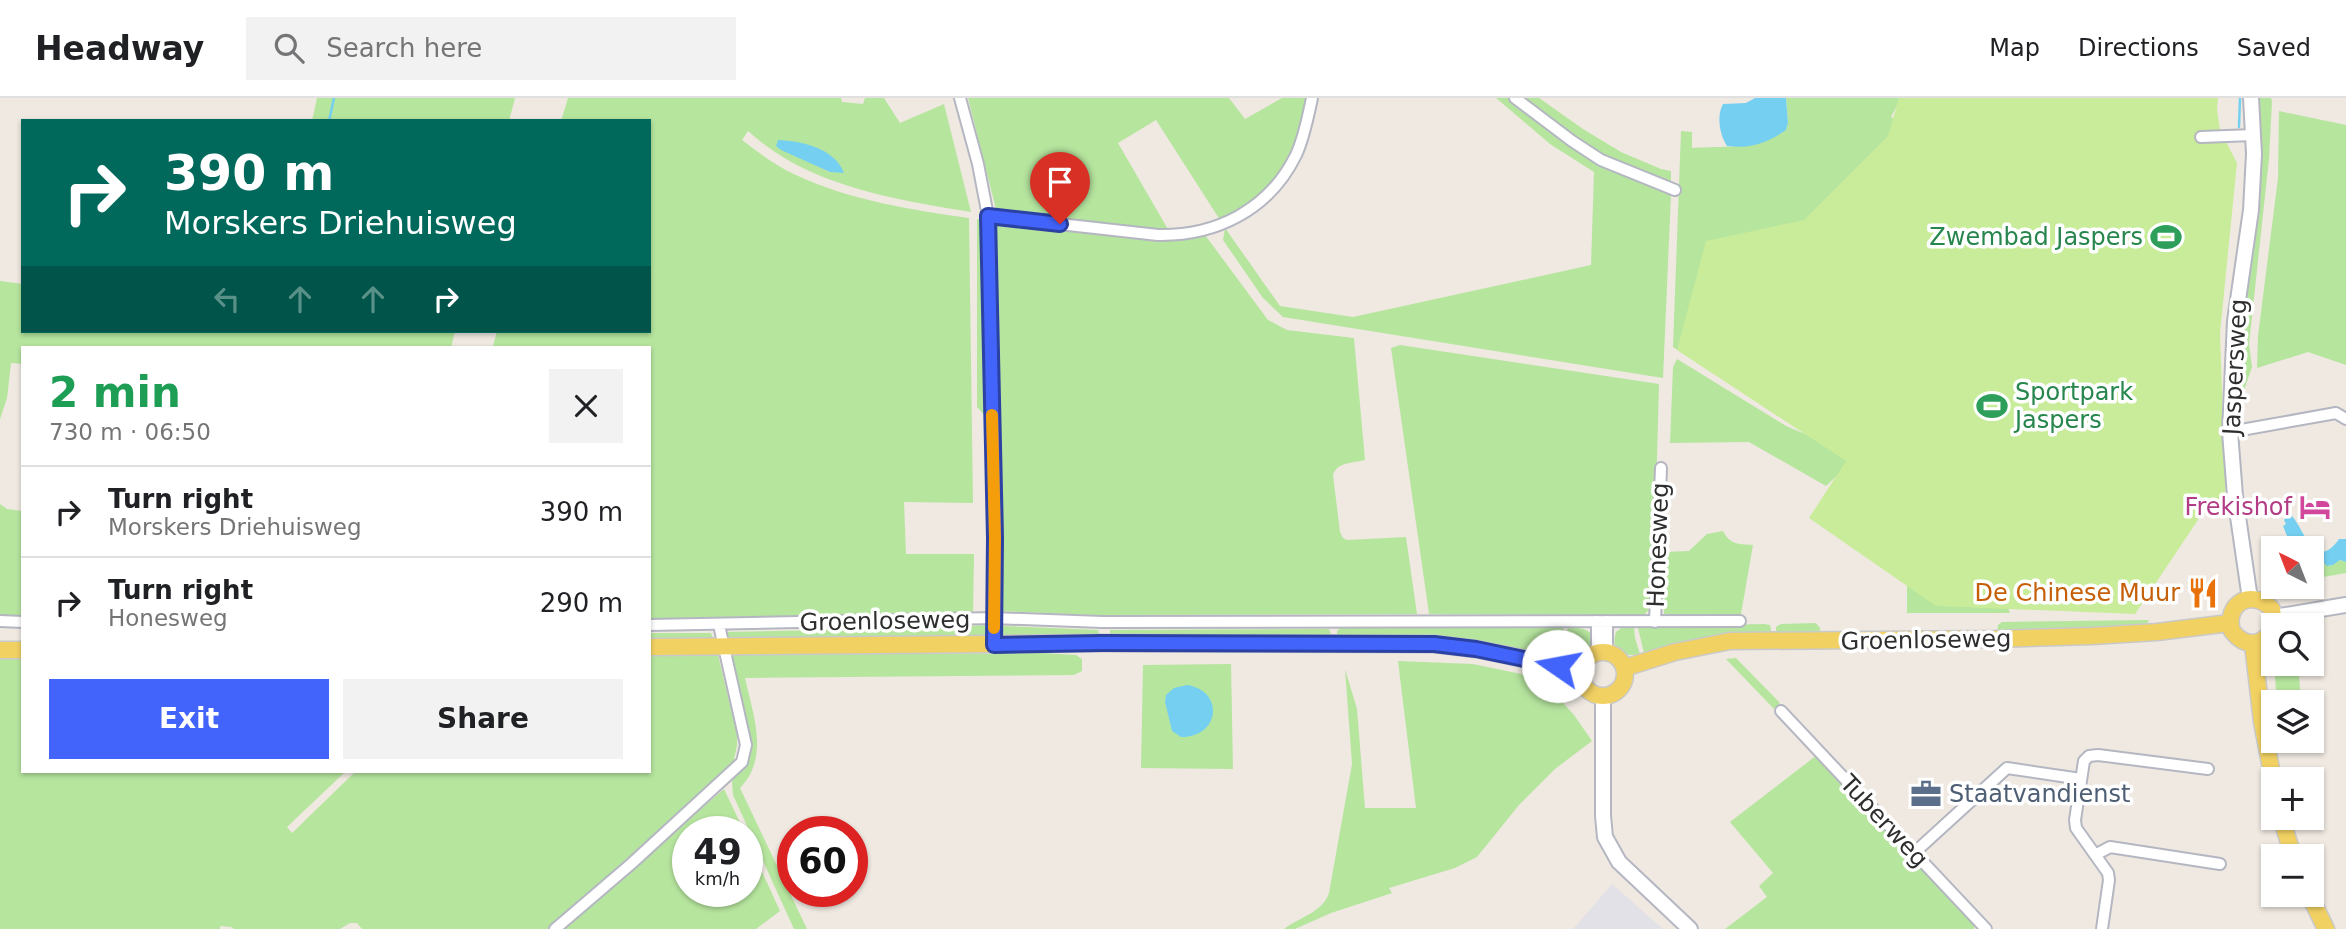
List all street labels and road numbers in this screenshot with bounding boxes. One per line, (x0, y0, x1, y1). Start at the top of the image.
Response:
street label: Jaspersweg (2217, 298, 2253, 438)
street label: Honesweg (1642, 482, 1674, 608)
street label: Groenloseweg (799, 606, 971, 636)
street label: Groenloseweg (1840, 625, 2012, 655)
street label: Tuberweg (1834, 768, 1934, 873)

